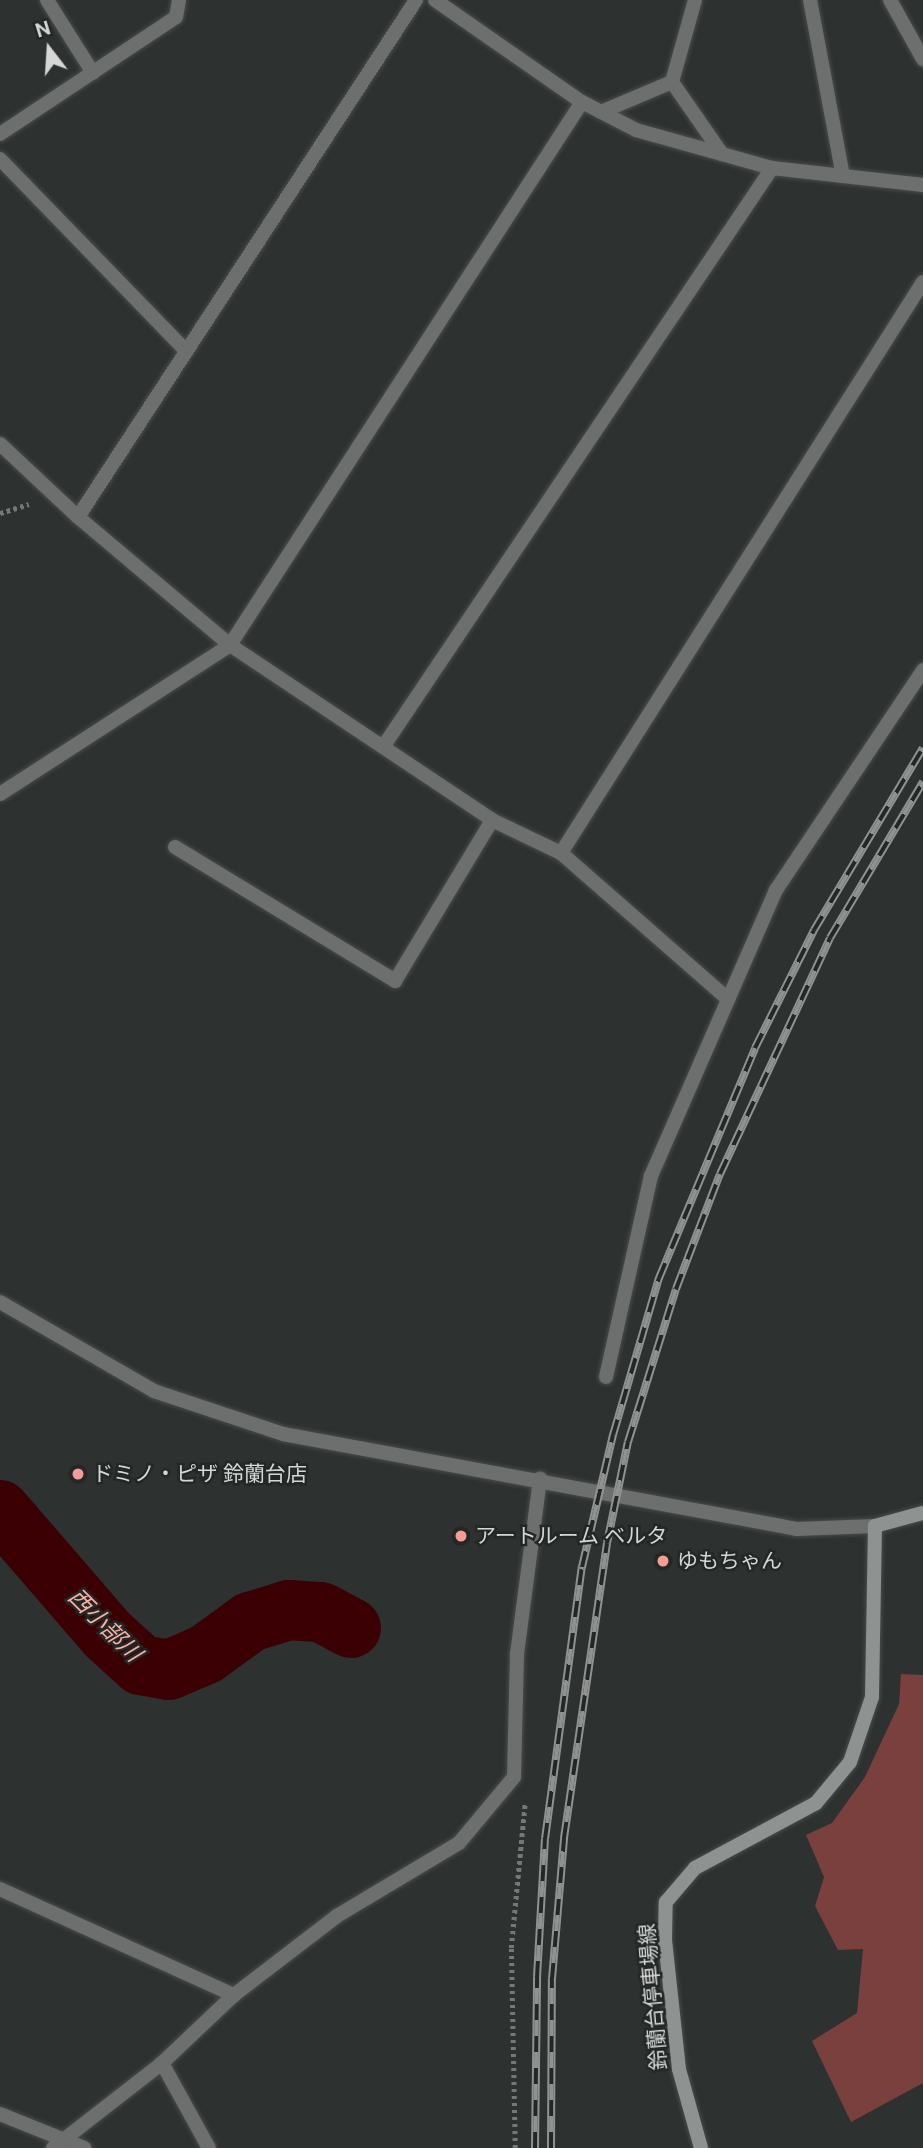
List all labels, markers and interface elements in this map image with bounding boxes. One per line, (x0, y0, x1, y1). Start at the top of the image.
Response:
north arrow (14, 14, 84, 84)
text: N (33, 16, 53, 42)
place label: ドミノ・ピザ 鈴蘭台店 (92, 1461, 307, 1487)
marker: ドミノ・ピザ 鈴蘭台店 (70, 1466, 86, 1482)
place label: アートルーム ベルタ (475, 1523, 668, 1549)
marker: アートルーム ベルタ (453, 1528, 469, 1544)
place label: ゆもちゃん (677, 1548, 782, 1574)
marker: ゆもちゃん (655, 1553, 671, 1569)
water label: 西小部川 (63, 1583, 147, 1667)
street label: 鈴蘭台停車場線 (634, 1923, 672, 2071)

